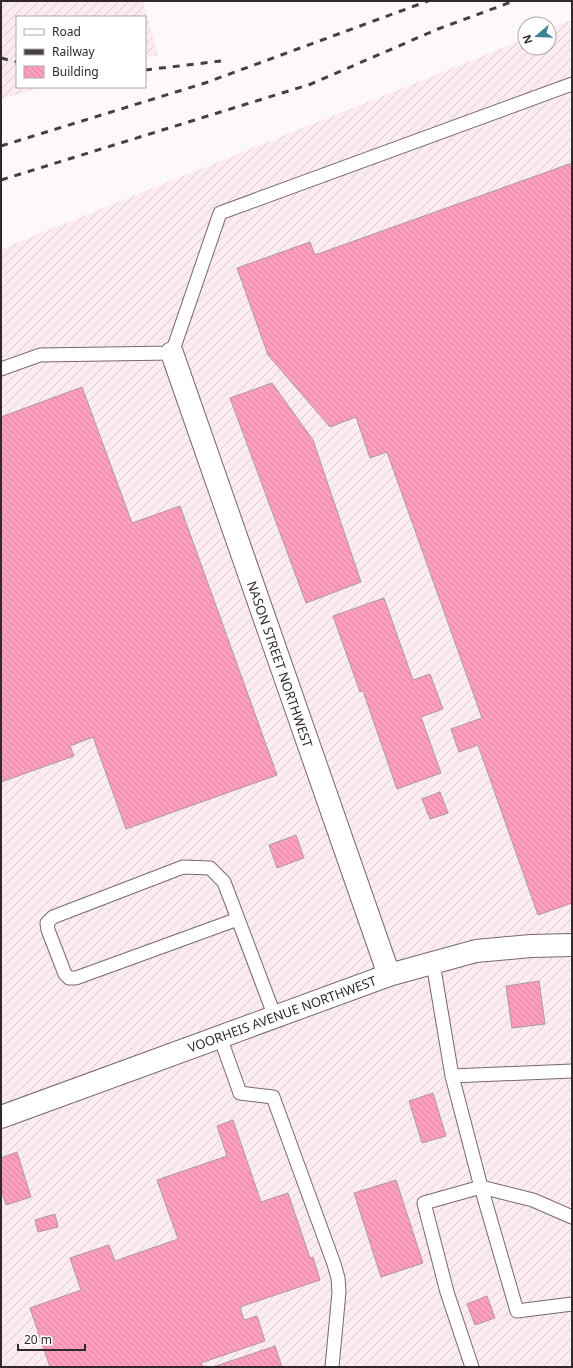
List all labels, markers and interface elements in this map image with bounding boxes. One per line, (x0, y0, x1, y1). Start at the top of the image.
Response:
legend (16, 16, 146, 88)
north arrow (517, 16, 557, 56)
text: Road (52, 23, 81, 40)
text: N (519, 33, 536, 46)
text: Railway (52, 43, 96, 60)
text: Building (52, 63, 99, 80)
street label: NASON STREET NORTHWEST (243, 578, 317, 750)
street label: VOORHEIS AVENUE NORTHWEST (185, 971, 379, 1057)
scale bar (18, 1326, 85, 1352)
text: 20 m (24, 1331, 52, 1348)

